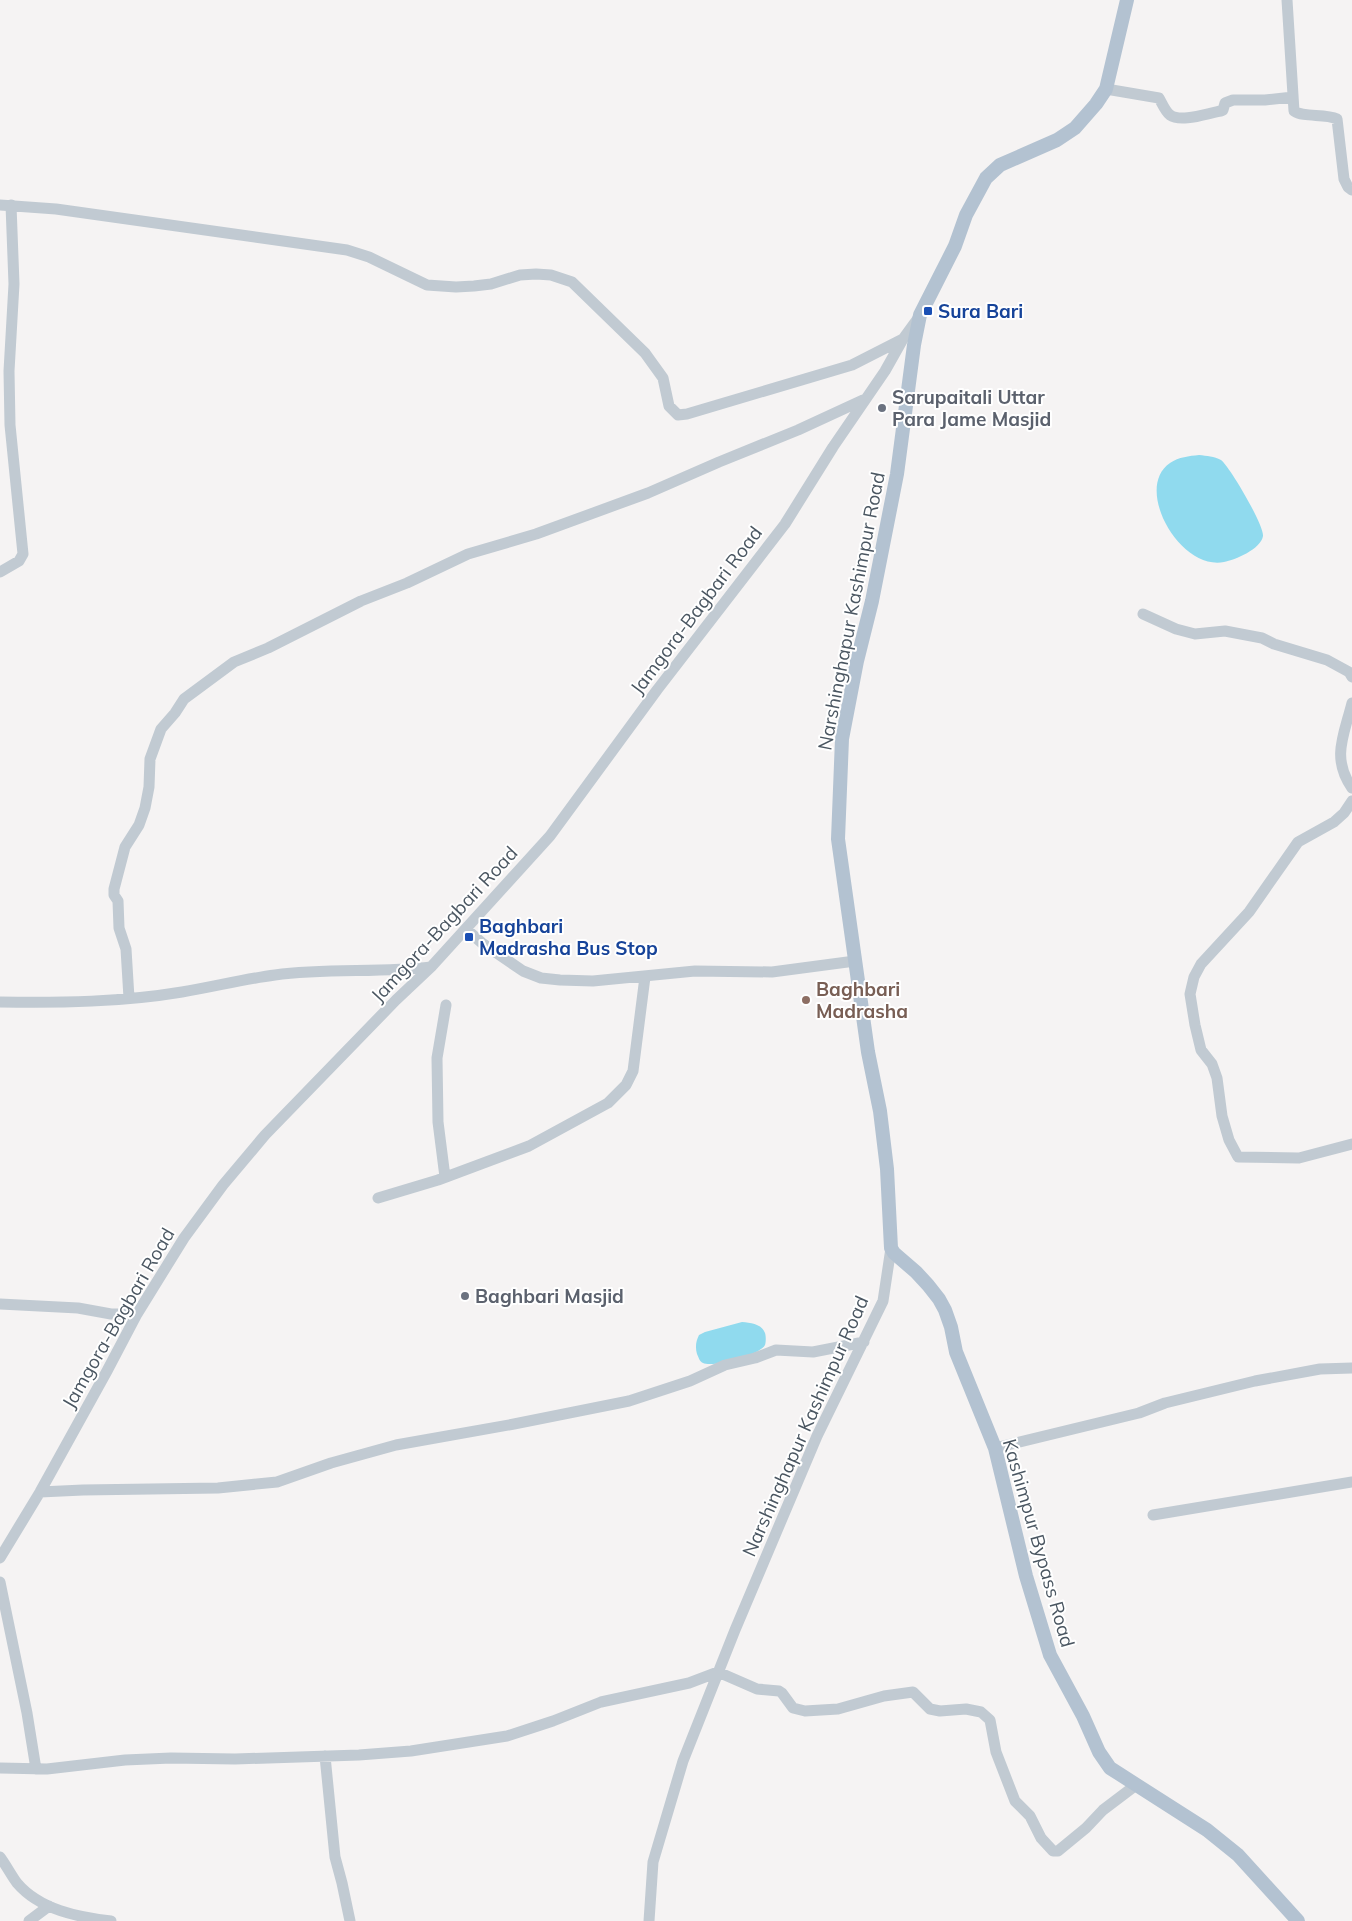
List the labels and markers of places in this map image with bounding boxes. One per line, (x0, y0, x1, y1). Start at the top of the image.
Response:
place label: Sura Bari (938, 299, 1023, 323)
marker: Sura Bari (922, 305, 934, 317)
place label: Sarupaitali Uttar Para Jame Masjid (892, 385, 1051, 431)
marker: Sarupaitali Uttar Para Jame Masjid (876, 402, 888, 414)
place label: Baghbari Madrasha Bus Stop (479, 914, 658, 960)
marker: Baghbari Madrasha Bus Stop (463, 931, 475, 943)
place label: Baghbari Madrasha (816, 977, 908, 1023)
marker: Baghbari Madrasha (800, 994, 812, 1006)
place label: Baghbari Masjid (475, 1284, 624, 1308)
marker: Baghbari Masjid (459, 1290, 471, 1302)

